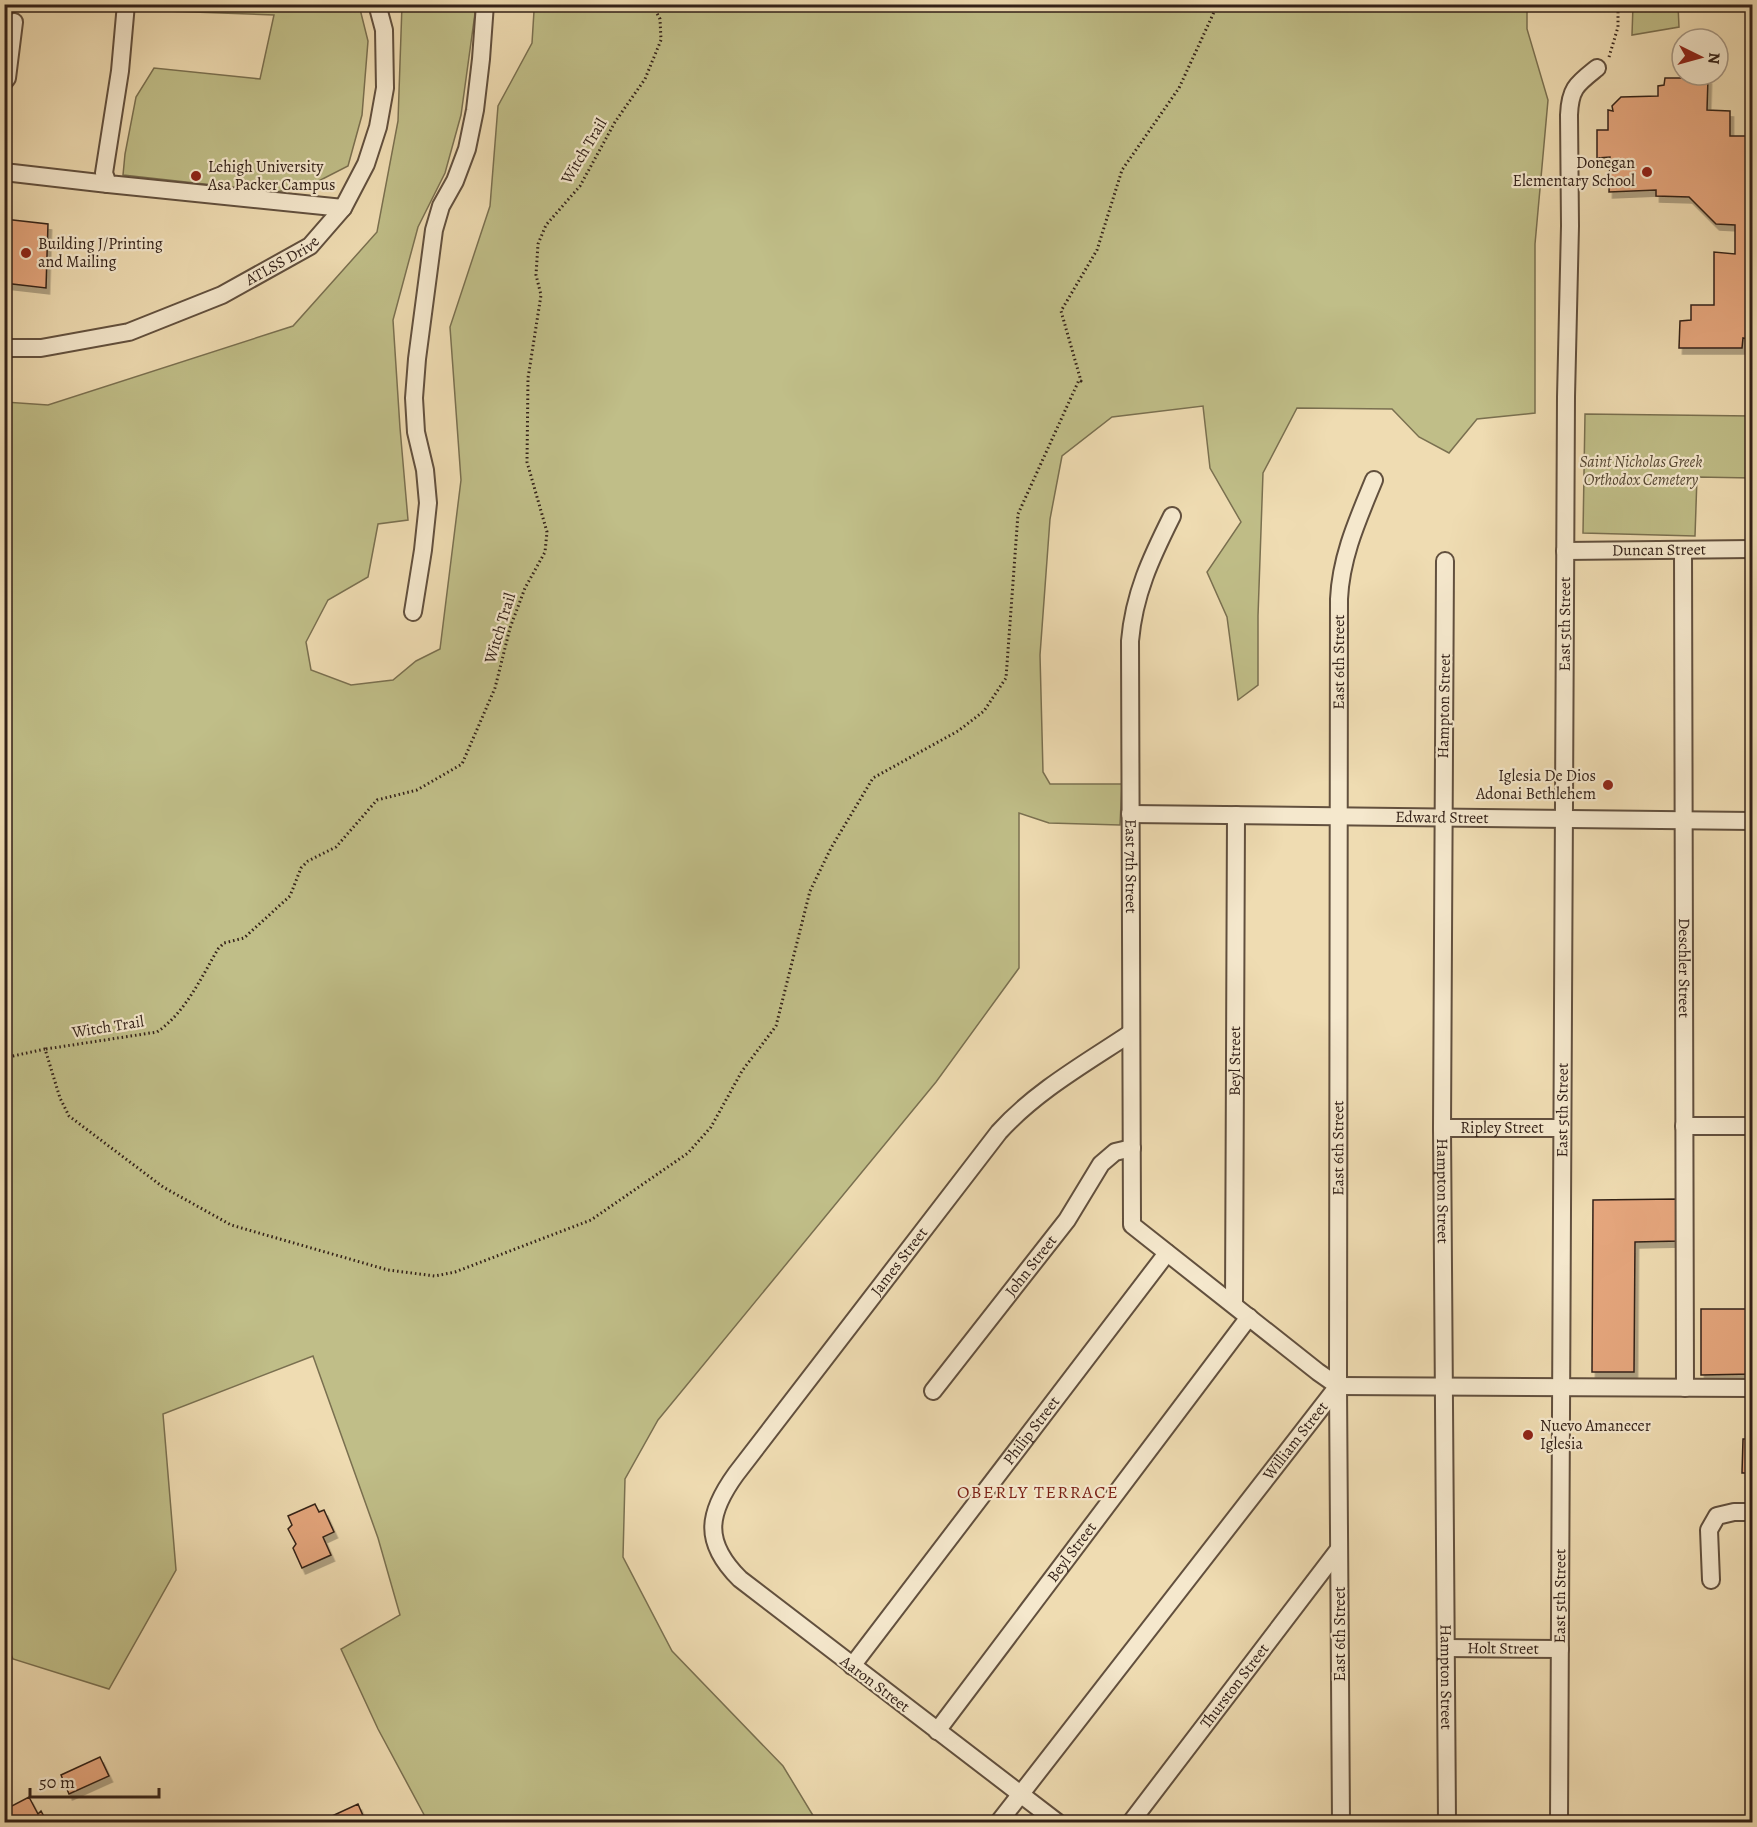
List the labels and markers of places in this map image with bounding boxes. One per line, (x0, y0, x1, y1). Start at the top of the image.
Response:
place label: Donegan Elementary School (1512, 152, 1635, 192)
place label: Lehigh University Asa Packer Campus (207, 156, 336, 196)
marker: Donegan Elementary School (1640, 165, 1654, 179)
marker: Lehigh University Asa Packer Campus (189, 169, 203, 183)
place label: Building J/Printing and Mailing (38, 233, 163, 273)
marker: Building J/Printing and Mailing (19, 246, 33, 260)
place label: Iglesia De Dios Adonai Bethlehem (1475, 765, 1596, 805)
marker: Iglesia De Dios Adonai Bethlehem (1601, 778, 1615, 792)
place label: Nuevo Amanecer Iglesia (1540, 1415, 1651, 1455)
marker: Nuevo Amanecer Iglesia (1521, 1428, 1535, 1442)

